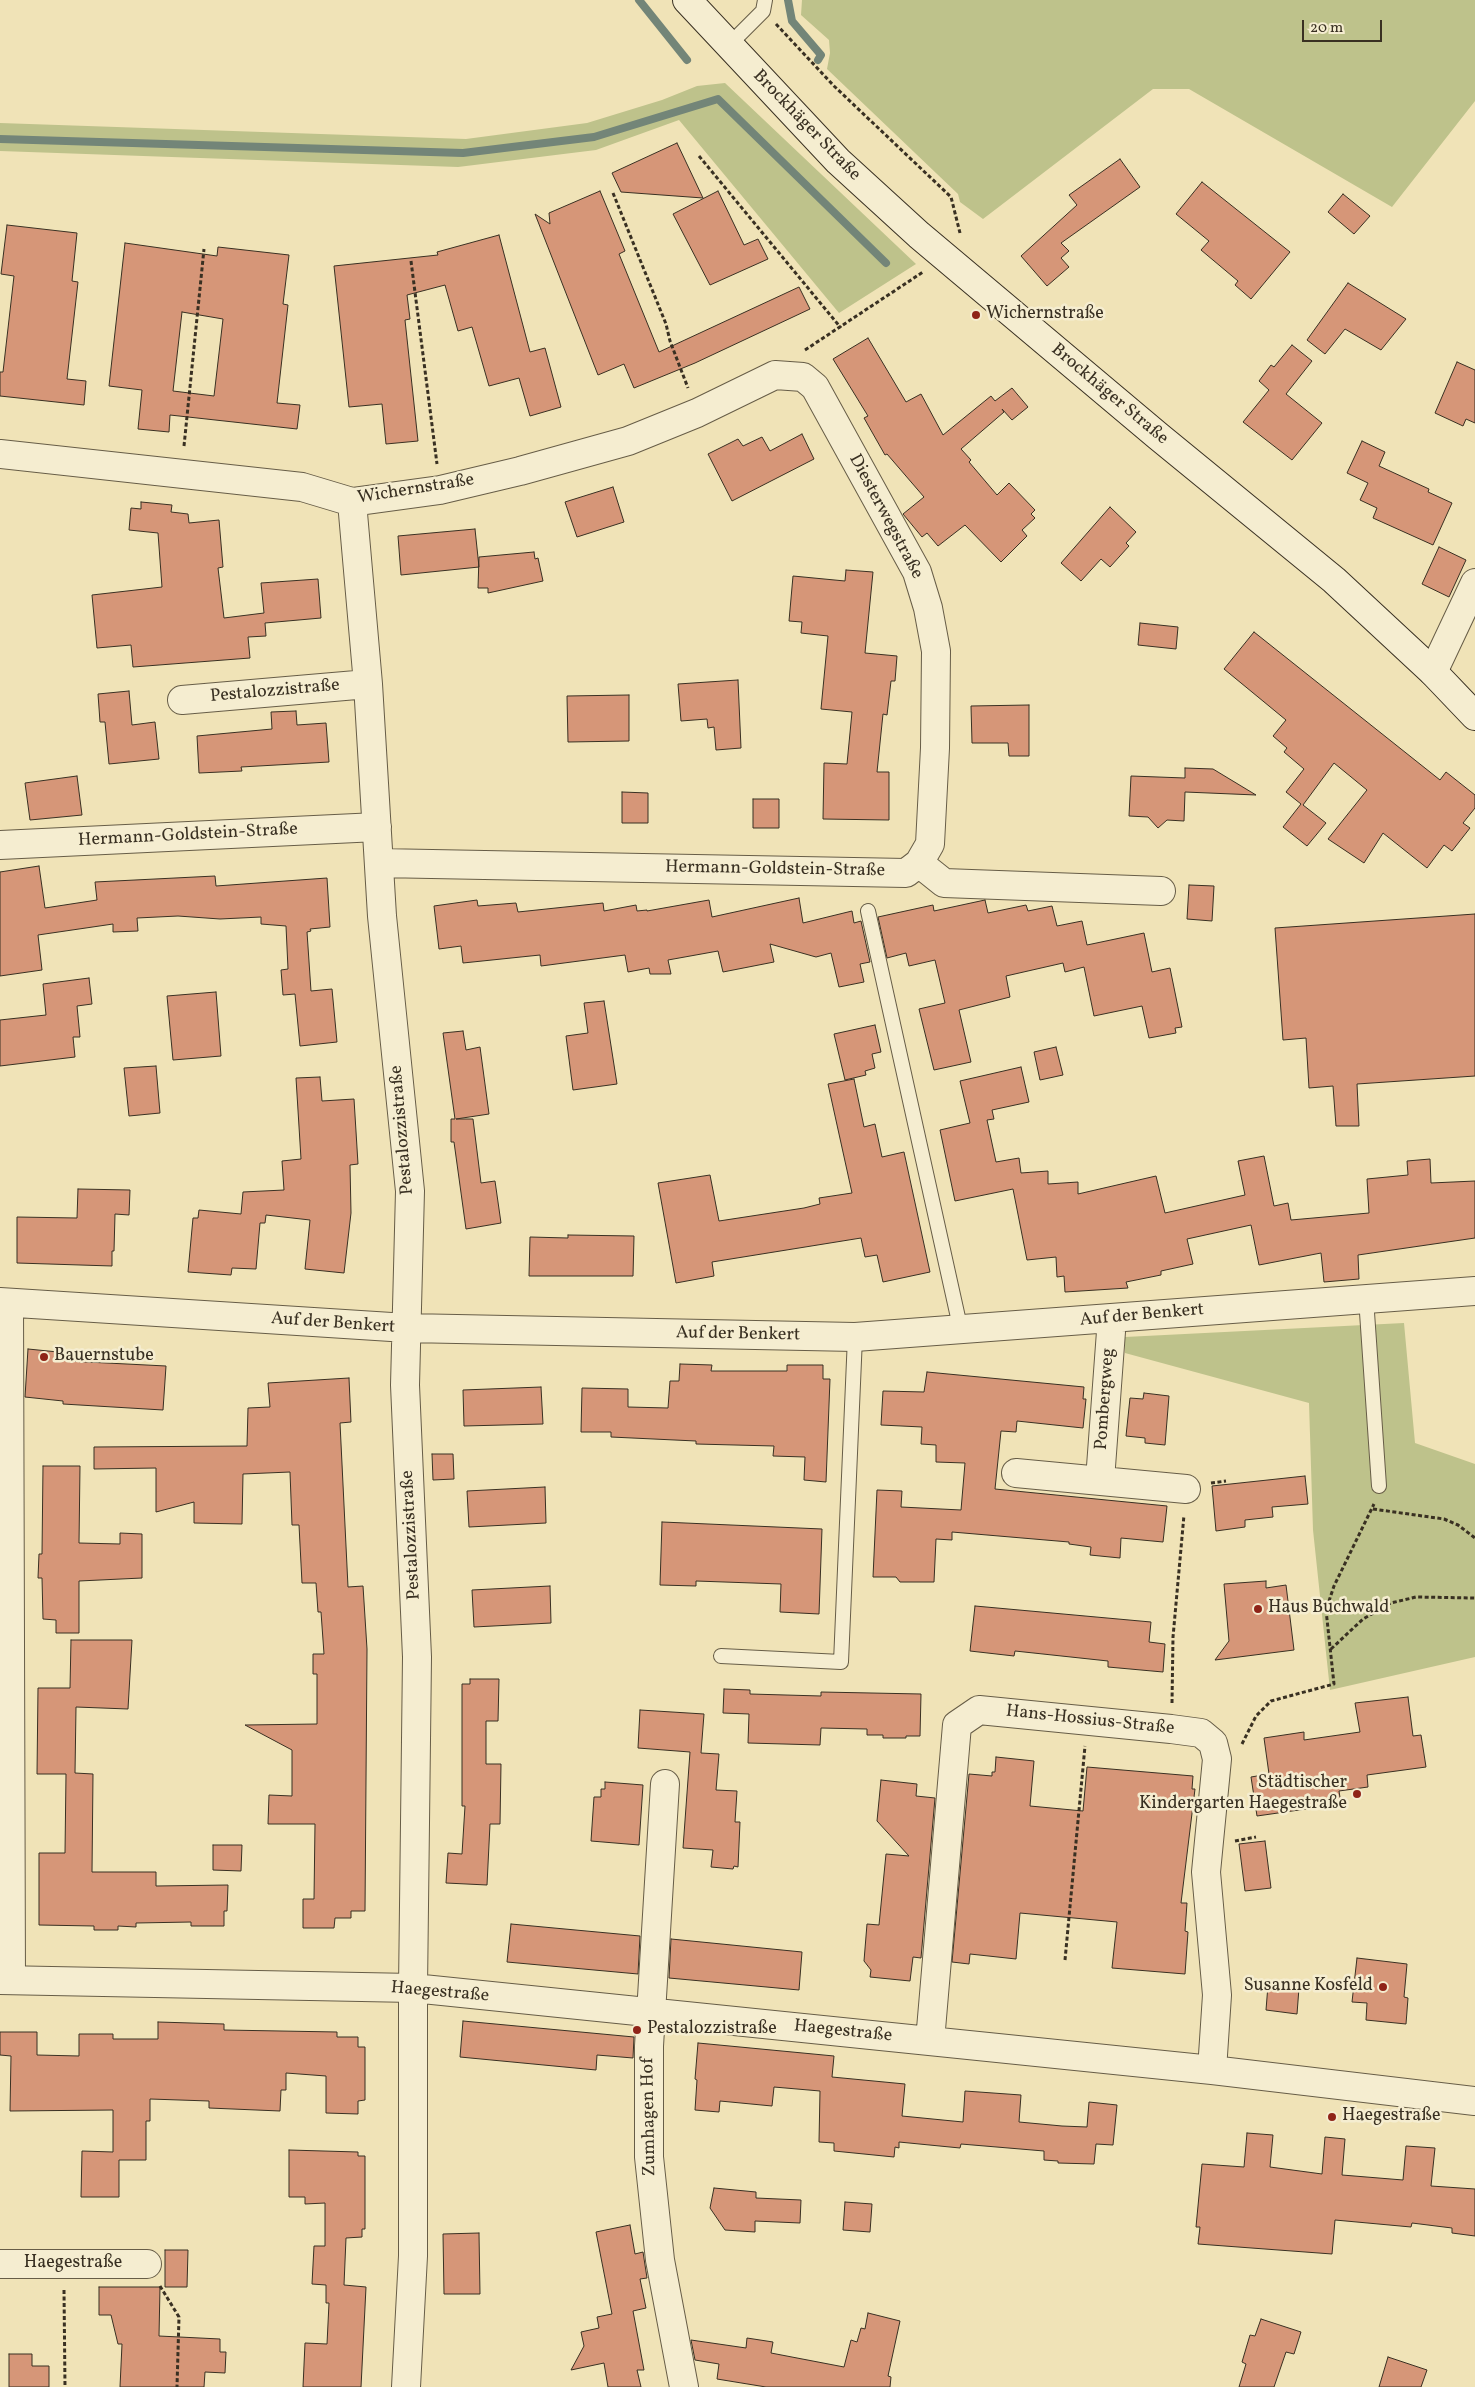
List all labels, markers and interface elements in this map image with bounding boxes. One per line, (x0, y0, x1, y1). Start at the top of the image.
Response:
scale bar (1305, 10, 1385, 42)
text: 20 m (1310, 18, 1343, 39)
street label: Brockhäger Straße (747, 66, 865, 186)
place label: Wichernstraße (986, 304, 1104, 326)
marker: Wichernstraße (970, 309, 982, 321)
street label: Brockhäger Straße (1046, 340, 1172, 450)
street label: Diesterwegstraße (843, 451, 927, 583)
street label: Wichernstraße (356, 470, 476, 510)
street label: Pestalozzistraße (209, 676, 341, 708)
street label: Hermann-Goldstein-Straße (78, 819, 298, 853)
street label: Hermann-Goldstein-Straße (665, 857, 885, 883)
street label: Pestalozzistraße (387, 1064, 419, 1196)
street label: Auf der Benkert (1079, 1300, 1205, 1332)
street label: Auf der Benkert (270, 1309, 396, 1339)
street label: Auf der Benkert (676, 1323, 800, 1347)
place label: Bauernstube (54, 1346, 154, 1368)
street label: Pombergweg (1092, 1347, 1120, 1451)
marker: Bauernstube (38, 1351, 50, 1363)
street label: Pestalozzistraße (398, 1470, 426, 1600)
place label: Haus Buchwald (1268, 1598, 1389, 1620)
marker: Haus Buchwald (1252, 1603, 1264, 1615)
street label: Hans-Hossius-Straße (1005, 1701, 1175, 1741)
place label: Städtischer Kindergarten Haegestraße (1139, 1773, 1347, 1816)
marker: Städtischer Kindergarten Haegestraße (1351, 1788, 1363, 1800)
place label: Susanne Kosfeld (1244, 1976, 1373, 1998)
street label: Haegestraße (390, 1978, 490, 2008)
marker: Susanne Kosfeld (1377, 1981, 1389, 1993)
street label: Haegestraße (793, 2016, 893, 2048)
place label: Pestalozzistraße (647, 2019, 777, 2041)
marker: Pestalozzistraße (631, 2024, 643, 2036)
street label: Zumhagen Hof (638, 2058, 662, 2176)
place label: Haegestraße (1342, 2106, 1441, 2128)
marker: Haegestraße (1326, 2111, 1338, 2123)
street label: Haegestraße (24, 2253, 122, 2275)

